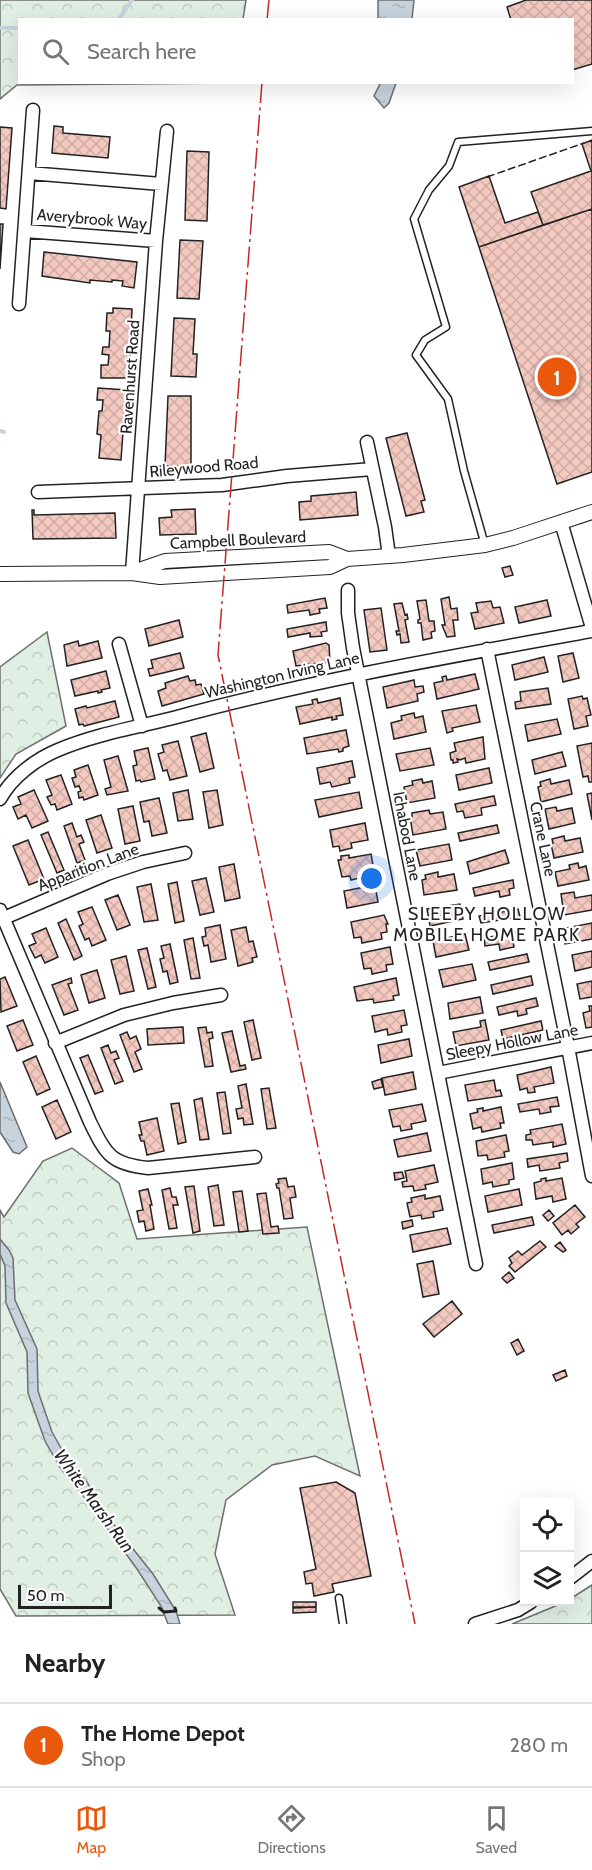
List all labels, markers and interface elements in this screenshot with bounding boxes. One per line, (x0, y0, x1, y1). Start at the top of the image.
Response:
search box (18, 18, 574, 84)
icon: search (39, 35, 72, 68)
text: Search here (87, 38, 196, 65)
street label: Averybrook Way (36, 205, 148, 233)
street label: Ravenhurst Road (117, 319, 143, 435)
pin: 1 (538, 354, 576, 400)
street label: Rileywood Road (149, 453, 259, 481)
street label: Campbell Boulevard (169, 527, 307, 553)
street label: Washington Irving Lane (203, 648, 361, 702)
street label: Ichabod Lane (389, 790, 425, 882)
street label: Crane Lane (526, 800, 560, 878)
street label: Apparition Lane (35, 839, 141, 895)
your location (357, 864, 386, 893)
district label: SLEEPY HOLLOW MOBILE HOME PARK (393, 903, 581, 946)
street label: Sleepy Hollow Lane (444, 1020, 580, 1064)
water label: White Marsh Run (49, 1445, 139, 1557)
map controls (520, 1498, 574, 1606)
button: locate (520, 1498, 574, 1552)
button: layers (520, 1552, 574, 1606)
scale bar (18, 1582, 112, 1610)
text: 50 m (27, 1586, 64, 1605)
text: Nearby (24, 1647, 105, 1679)
text: The Home Depot (81, 1720, 245, 1747)
text: 1 (40, 1733, 47, 1757)
text: 280 m (509, 1733, 568, 1757)
text: Shop (81, 1747, 126, 1771)
tab: Map (75, 1802, 108, 1857)
tab: Directions (258, 1802, 326, 1857)
tab: Saved (476, 1802, 517, 1857)

